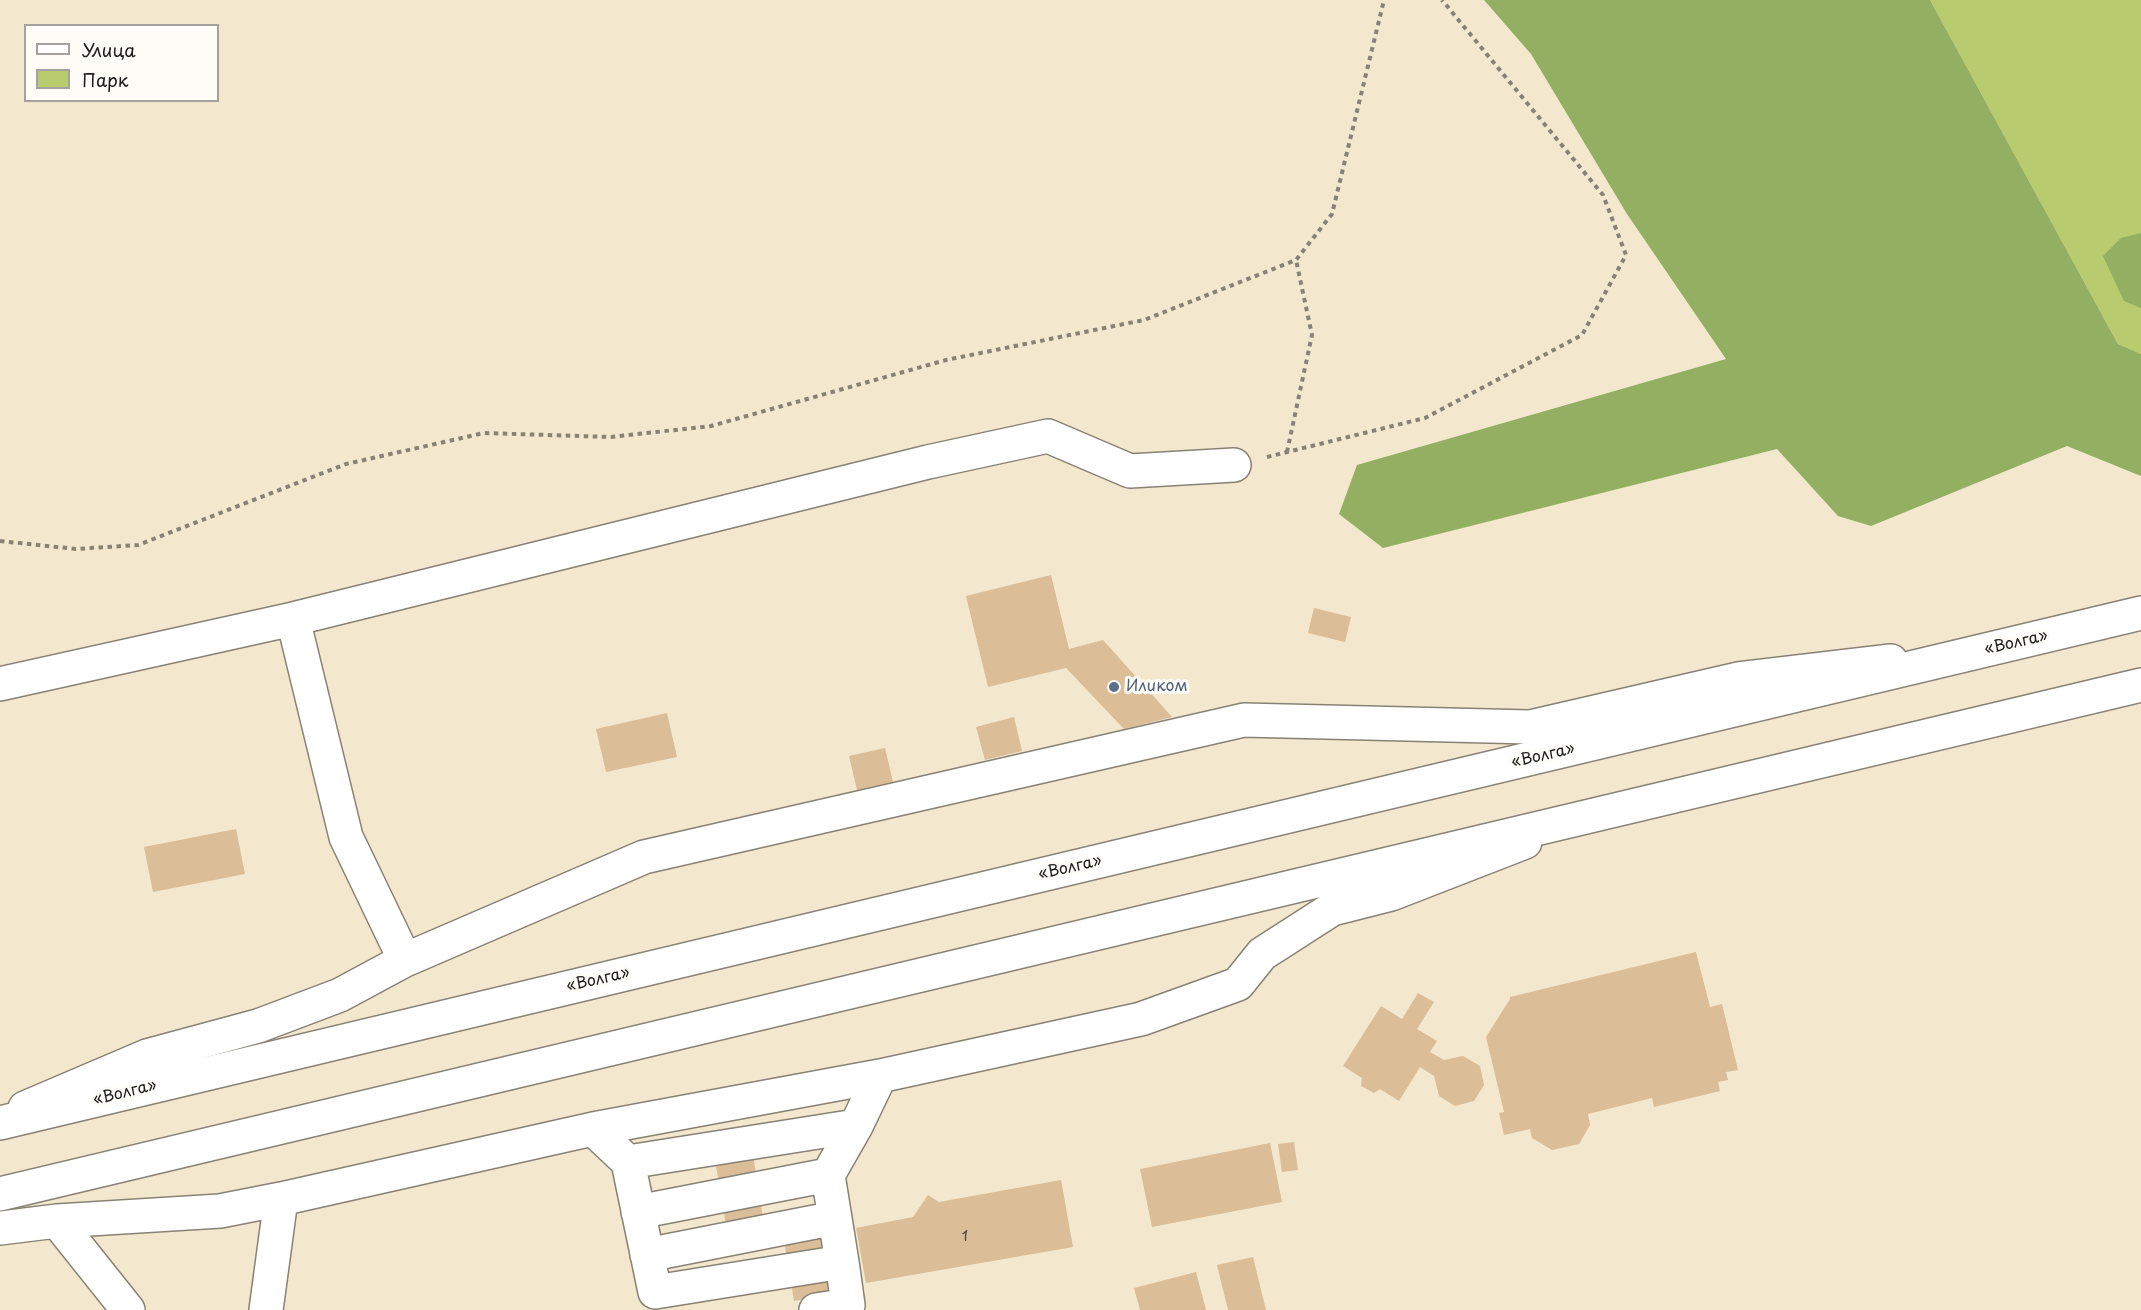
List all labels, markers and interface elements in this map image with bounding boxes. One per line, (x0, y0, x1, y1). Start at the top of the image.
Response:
legend (24, 24, 219, 102)
text: Улица (82, 36, 136, 63)
text: Парк (82, 66, 128, 93)
street label: «Волга» (1982, 626, 2050, 660)
place label: Иликом (1126, 677, 1188, 697)
marker: Иликом (1107, 680, 1121, 694)
street label: «Волга» (1509, 739, 1577, 773)
street label: «Волга» (1036, 851, 1104, 885)
street label: «Волга» (564, 963, 632, 997)
street label: «Волга» (91, 1076, 159, 1110)
house number: 1 (962, 1229, 968, 1245)

